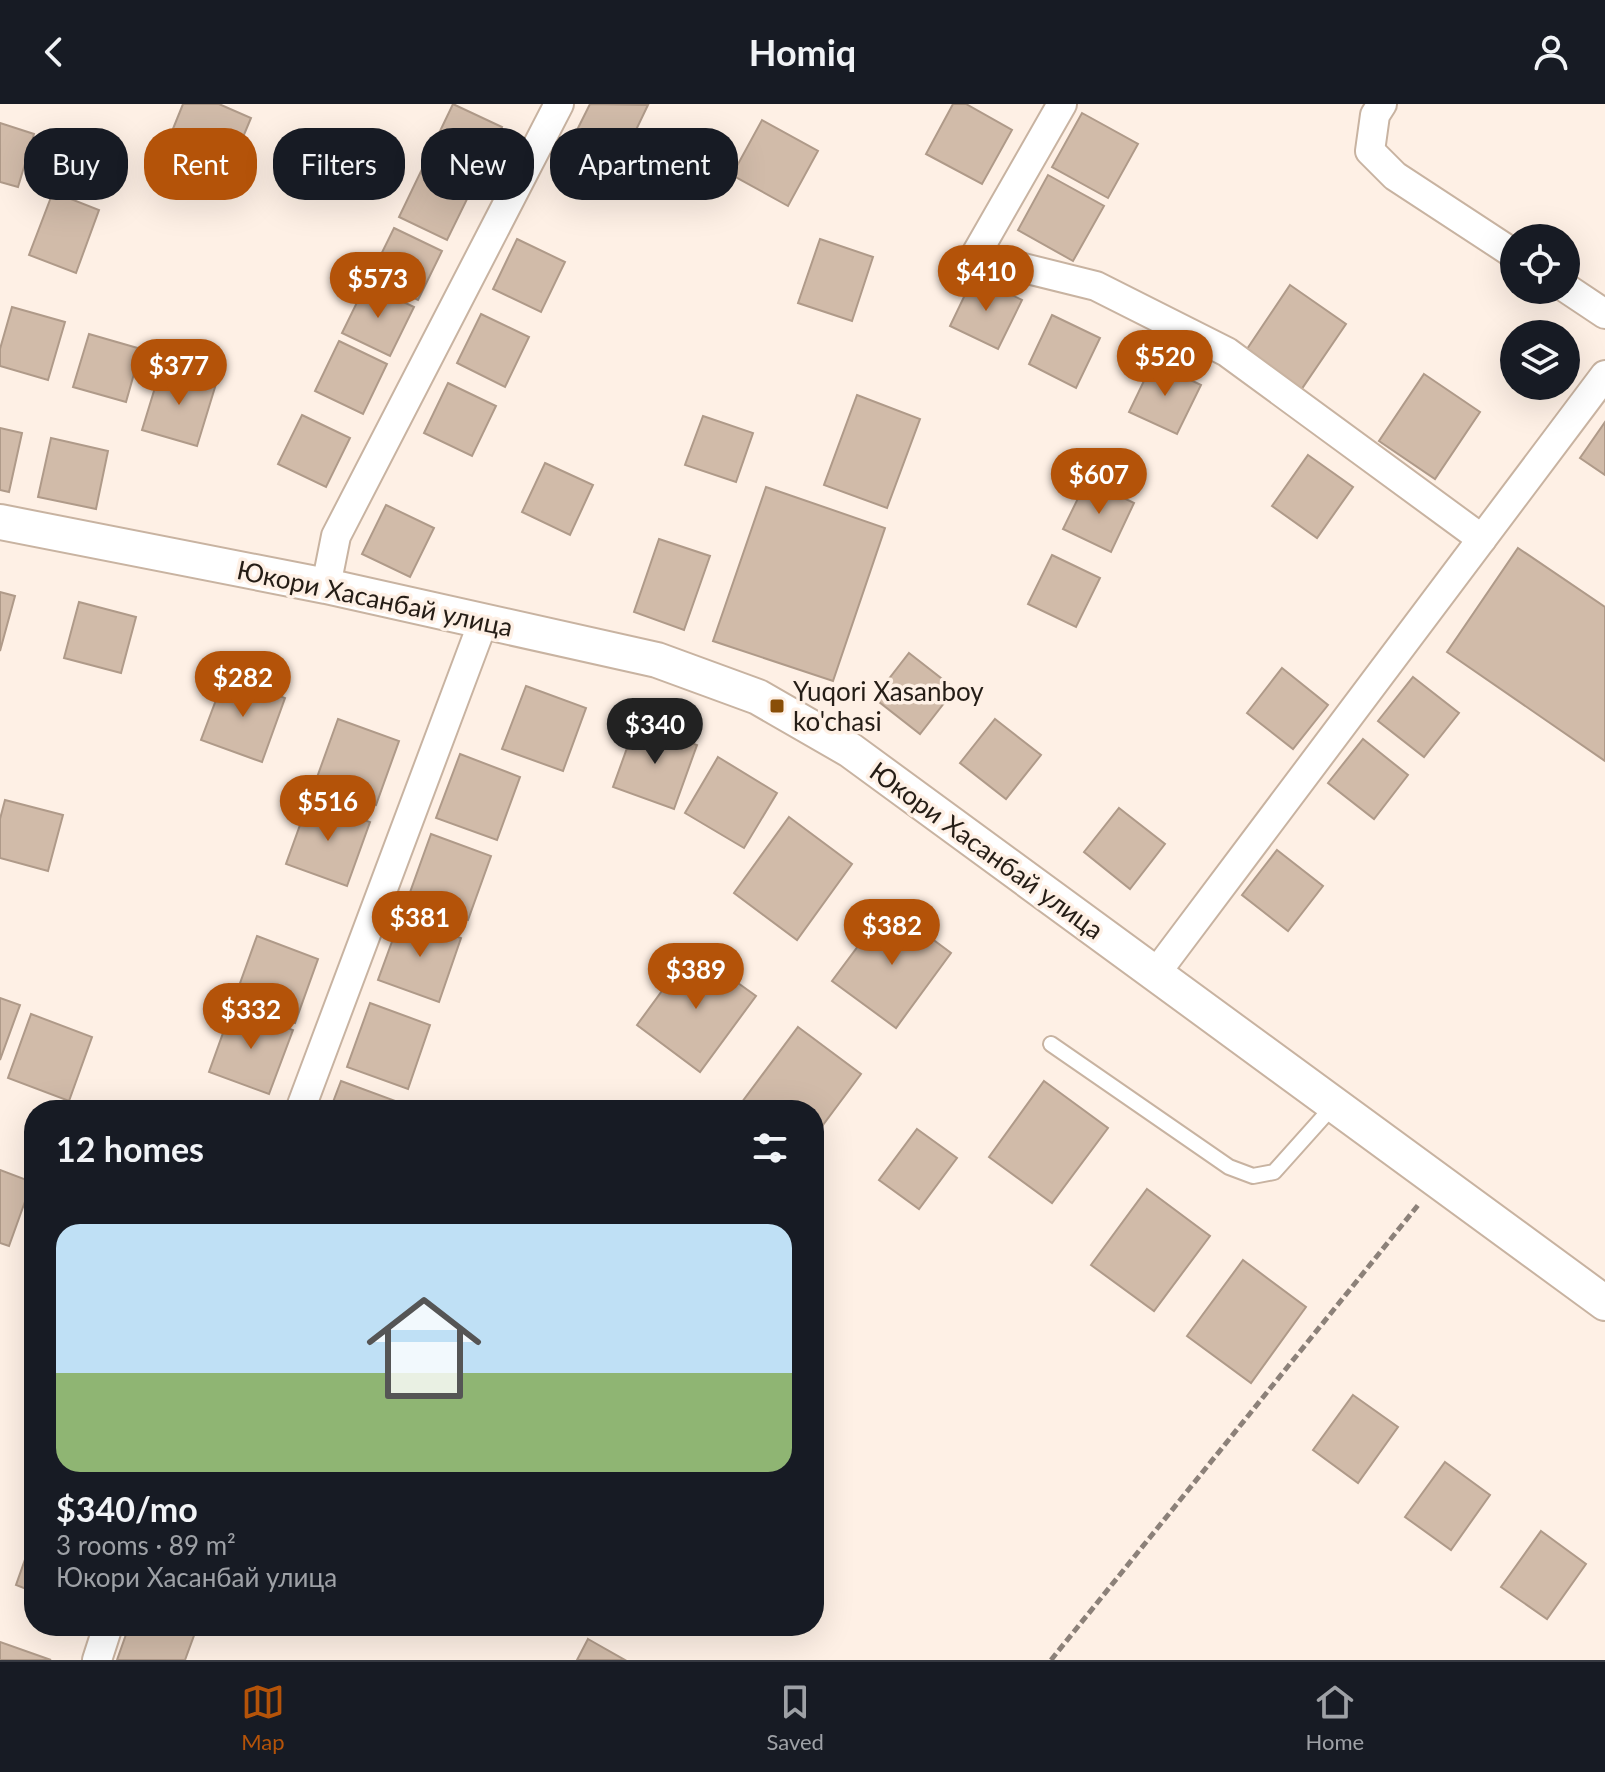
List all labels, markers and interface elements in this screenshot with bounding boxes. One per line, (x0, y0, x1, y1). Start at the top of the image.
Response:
icon: back (32, 30, 76, 74)
text: Homiq (749, 30, 856, 74)
icon: person (1529, 30, 1573, 74)
chip: Buy (24, 128, 128, 200)
chip: Rent (144, 128, 257, 200)
chip: Filters (273, 128, 405, 200)
chip: New (421, 128, 534, 200)
chip: Apartment (550, 128, 738, 200)
map controls (1500, 224, 1580, 400)
button: locate (1500, 224, 1580, 304)
pin: $410 (939, 245, 1033, 313)
pin: $573 (331, 252, 425, 320)
text: $410 (956, 255, 1016, 287)
text: $573 (348, 262, 408, 294)
button: layers (1500, 320, 1580, 400)
pin: $520 (1118, 330, 1212, 398)
pin: $377 (132, 339, 226, 407)
text: $520 (1135, 340, 1195, 372)
text: $377 (149, 349, 209, 381)
pin: $607 (1052, 448, 1146, 516)
text: $607 (1069, 458, 1129, 490)
street label: Юкори Хасанбай улица (234, 553, 516, 643)
pin: $282 (196, 651, 290, 719)
text: $282 (213, 661, 273, 693)
place label: Yuqori Xasanboy ko'chasi (793, 675, 984, 737)
marker: Yuqori Xasanboy ko'chasi (768, 697, 786, 715)
pin: $340 (608, 698, 702, 766)
text: $340 (625, 708, 685, 740)
street label: Юкори Хасанбай улица (864, 754, 1110, 946)
pin: $516 (281, 775, 375, 843)
text: $516 (298, 785, 358, 817)
pin: $381 (373, 891, 467, 959)
pin: $382 (845, 899, 939, 967)
text: $381 (390, 901, 450, 933)
text: $382 (862, 909, 922, 941)
pin: $389 (649, 943, 743, 1011)
text: $389 (666, 953, 726, 985)
pin: $332 (204, 983, 298, 1051)
text: $332 (221, 993, 281, 1025)
icon: filters (748, 1126, 792, 1170)
text: 12 homes (56, 1128, 204, 1169)
icon: home (352, 1276, 496, 1420)
text: $340/mo (56, 1488, 198, 1529)
text: 3 rooms · 89 m² (56, 1529, 236, 1561)
text: Юкори Хасанбай улица (56, 1561, 337, 1593)
tab: Map (241, 1680, 285, 1755)
tab: Saved (766, 1680, 824, 1755)
tab: Home (1306, 1680, 1364, 1755)

